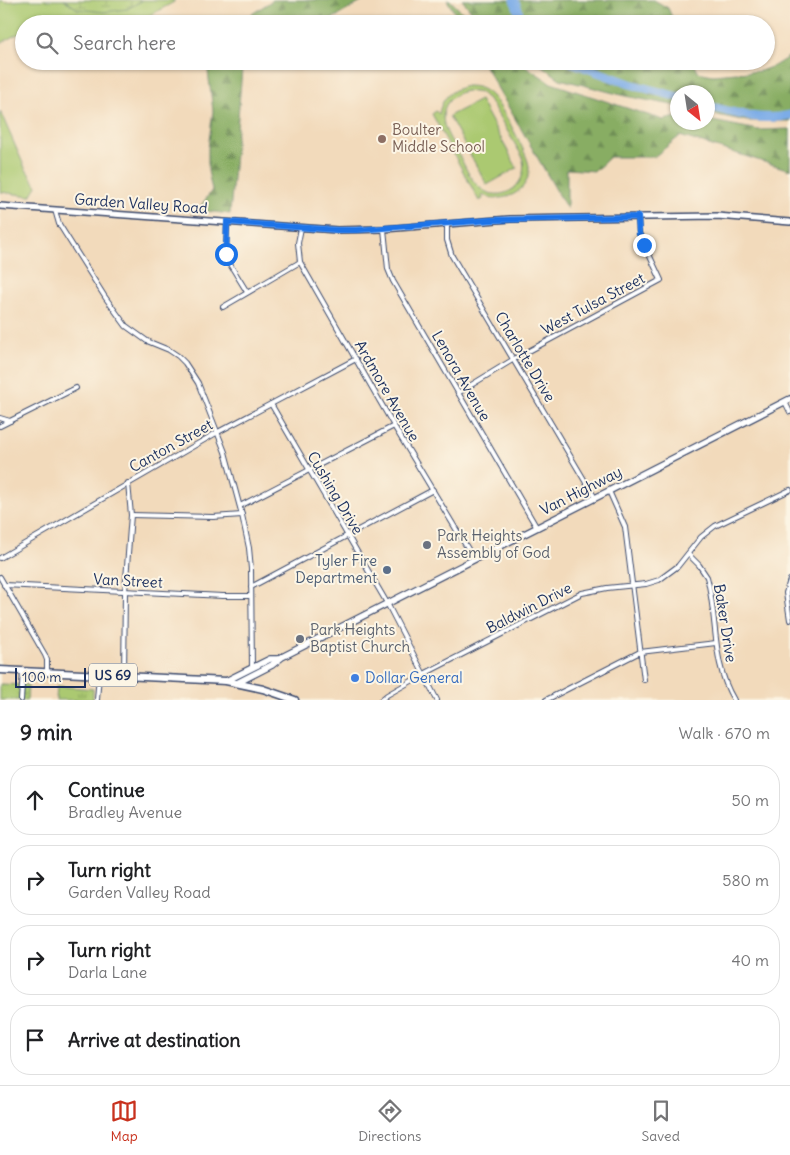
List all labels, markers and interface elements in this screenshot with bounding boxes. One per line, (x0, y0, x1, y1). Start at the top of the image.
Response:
search box (15, 15, 775, 70)
icon: search (33, 29, 61, 57)
text: Search here (73, 31, 176, 55)
north arrow (670, 85, 715, 130)
place label: Boulter Middle School (392, 120, 485, 156)
marker: Boulter Middle School (376, 133, 388, 145)
street label: Garden Valley Road (74, 189, 209, 218)
route end (633, 234, 656, 257)
route start (215, 243, 238, 266)
street label: West Tulsa Street (538, 268, 648, 339)
street label: Charlotte Drive (491, 308, 560, 405)
street label: Lenora Avenue (428, 327, 495, 424)
street label: Ardmore Avenue (351, 337, 424, 445)
street label: Canton Street (126, 415, 216, 476)
street label: Cushing Drive (303, 448, 368, 538)
street label: Van Highway (537, 462, 625, 519)
place label: Park Heights Assembly of God (437, 526, 550, 562)
marker: Park Heights Assembly of God (421, 539, 433, 551)
place label: Tyler Fire Department (295, 551, 377, 587)
marker: Tyler Fire Department (381, 564, 393, 576)
street label: Van Street (93, 569, 163, 592)
street label: Baldwin Drive (483, 578, 575, 637)
street label: Baker Drive (710, 582, 741, 664)
place label: Park Heights Baptist Church (310, 620, 411, 656)
marker: Park Heights Baptist Church (294, 633, 306, 645)
road number: US 69 (89, 664, 137, 686)
scale bar (15, 665, 86, 688)
text: 100 m (22, 668, 62, 686)
place label: Dollar General (365, 668, 463, 687)
marker: Dollar General (349, 672, 361, 684)
text: 9 min (20, 719, 72, 746)
text: Walk · 670 m (678, 723, 770, 743)
text: Continue (68, 778, 145, 802)
icon: ahead (21, 786, 49, 814)
text: 50 m (731, 790, 769, 810)
text: Bradley Avenue (68, 802, 182, 822)
text: Turn right (68, 858, 151, 882)
icon: right (21, 866, 49, 894)
text: 580 m (722, 870, 769, 890)
text: Garden Valley Road (68, 882, 211, 902)
text: Turn right (68, 938, 151, 962)
icon: right (21, 946, 49, 974)
text: 40 m (731, 950, 769, 970)
text: Darla Lane (68, 962, 147, 982)
icon: arrive (21, 1026, 49, 1054)
text: Arrive at destination (68, 1028, 241, 1052)
tab: Map (110, 1097, 138, 1145)
tab: Directions (358, 1097, 421, 1145)
tab: Saved (642, 1097, 680, 1145)

